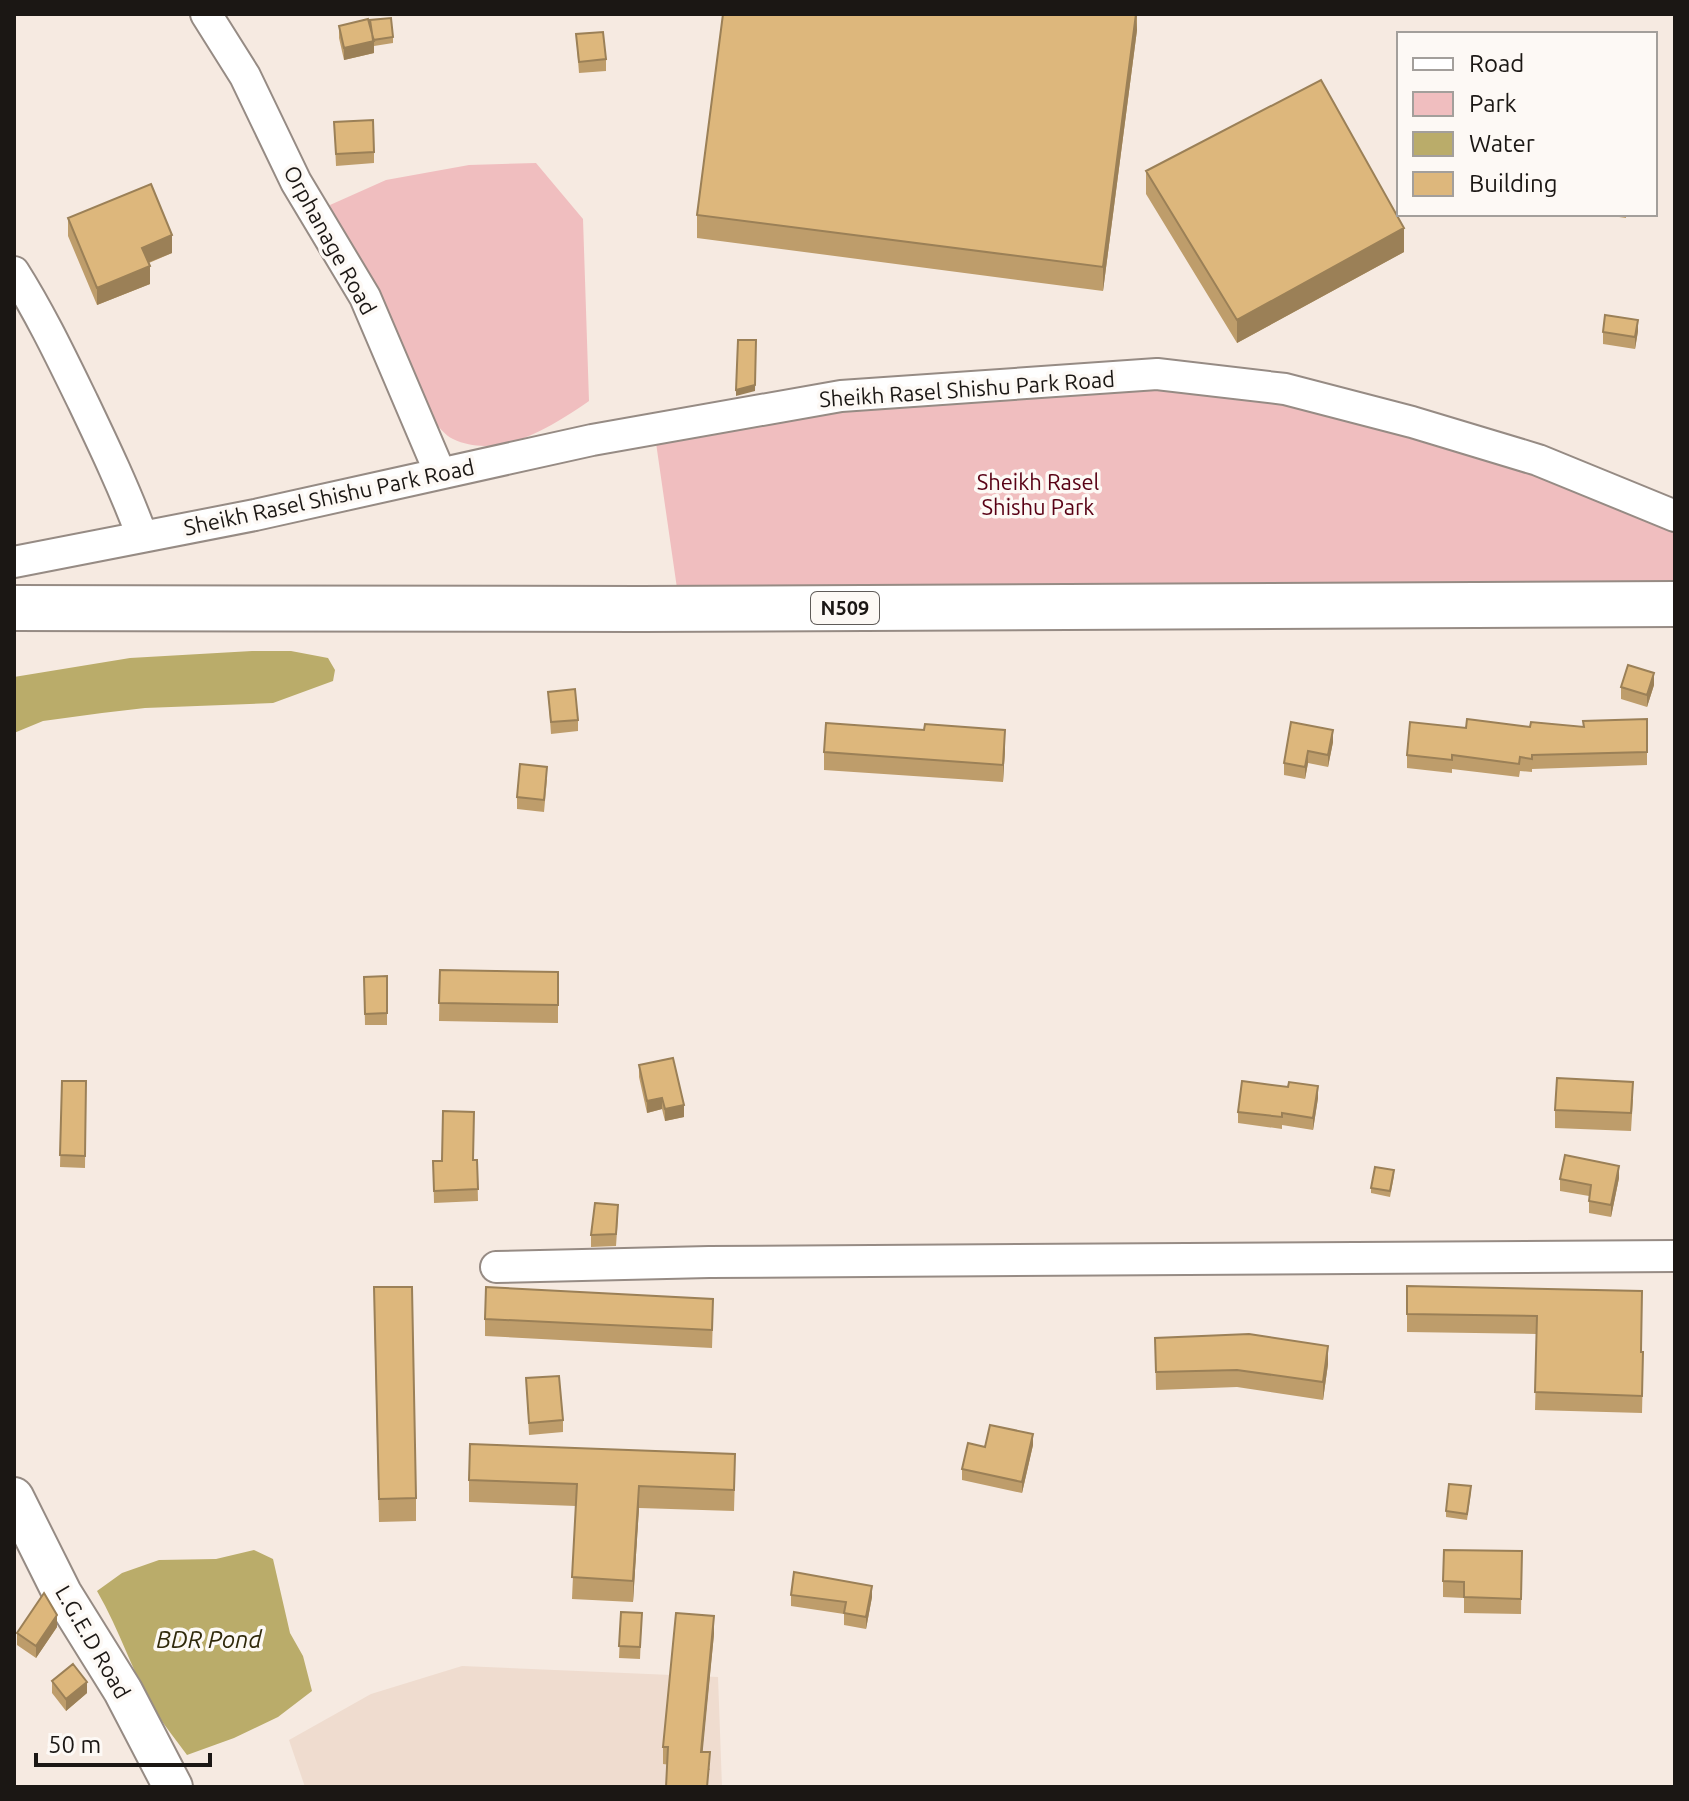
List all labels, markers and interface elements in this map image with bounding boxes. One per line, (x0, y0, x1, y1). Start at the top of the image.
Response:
legend (1397, 32, 1657, 216)
text: Road (1469, 50, 1524, 77)
text: Park (1469, 90, 1517, 117)
text: Water (1469, 130, 1535, 157)
street label: Orphanage Road (279, 161, 382, 319)
text: Building (1469, 170, 1557, 197)
street label: Sheikh Rasel Shishu Park Road (818, 366, 1116, 411)
street label: Sheikh Rasel Shishu Park Road (181, 453, 476, 540)
park label: Sheikh Rasel Shishu Park (977, 469, 1100, 519)
road number: N509 (811, 592, 879, 624)
street label: L.G.E.D Road (51, 1581, 136, 1703)
water label: BDR Pond (156, 1626, 262, 1653)
scale bar (36, 1717, 210, 1767)
text: 50 m (48, 1731, 101, 1758)

